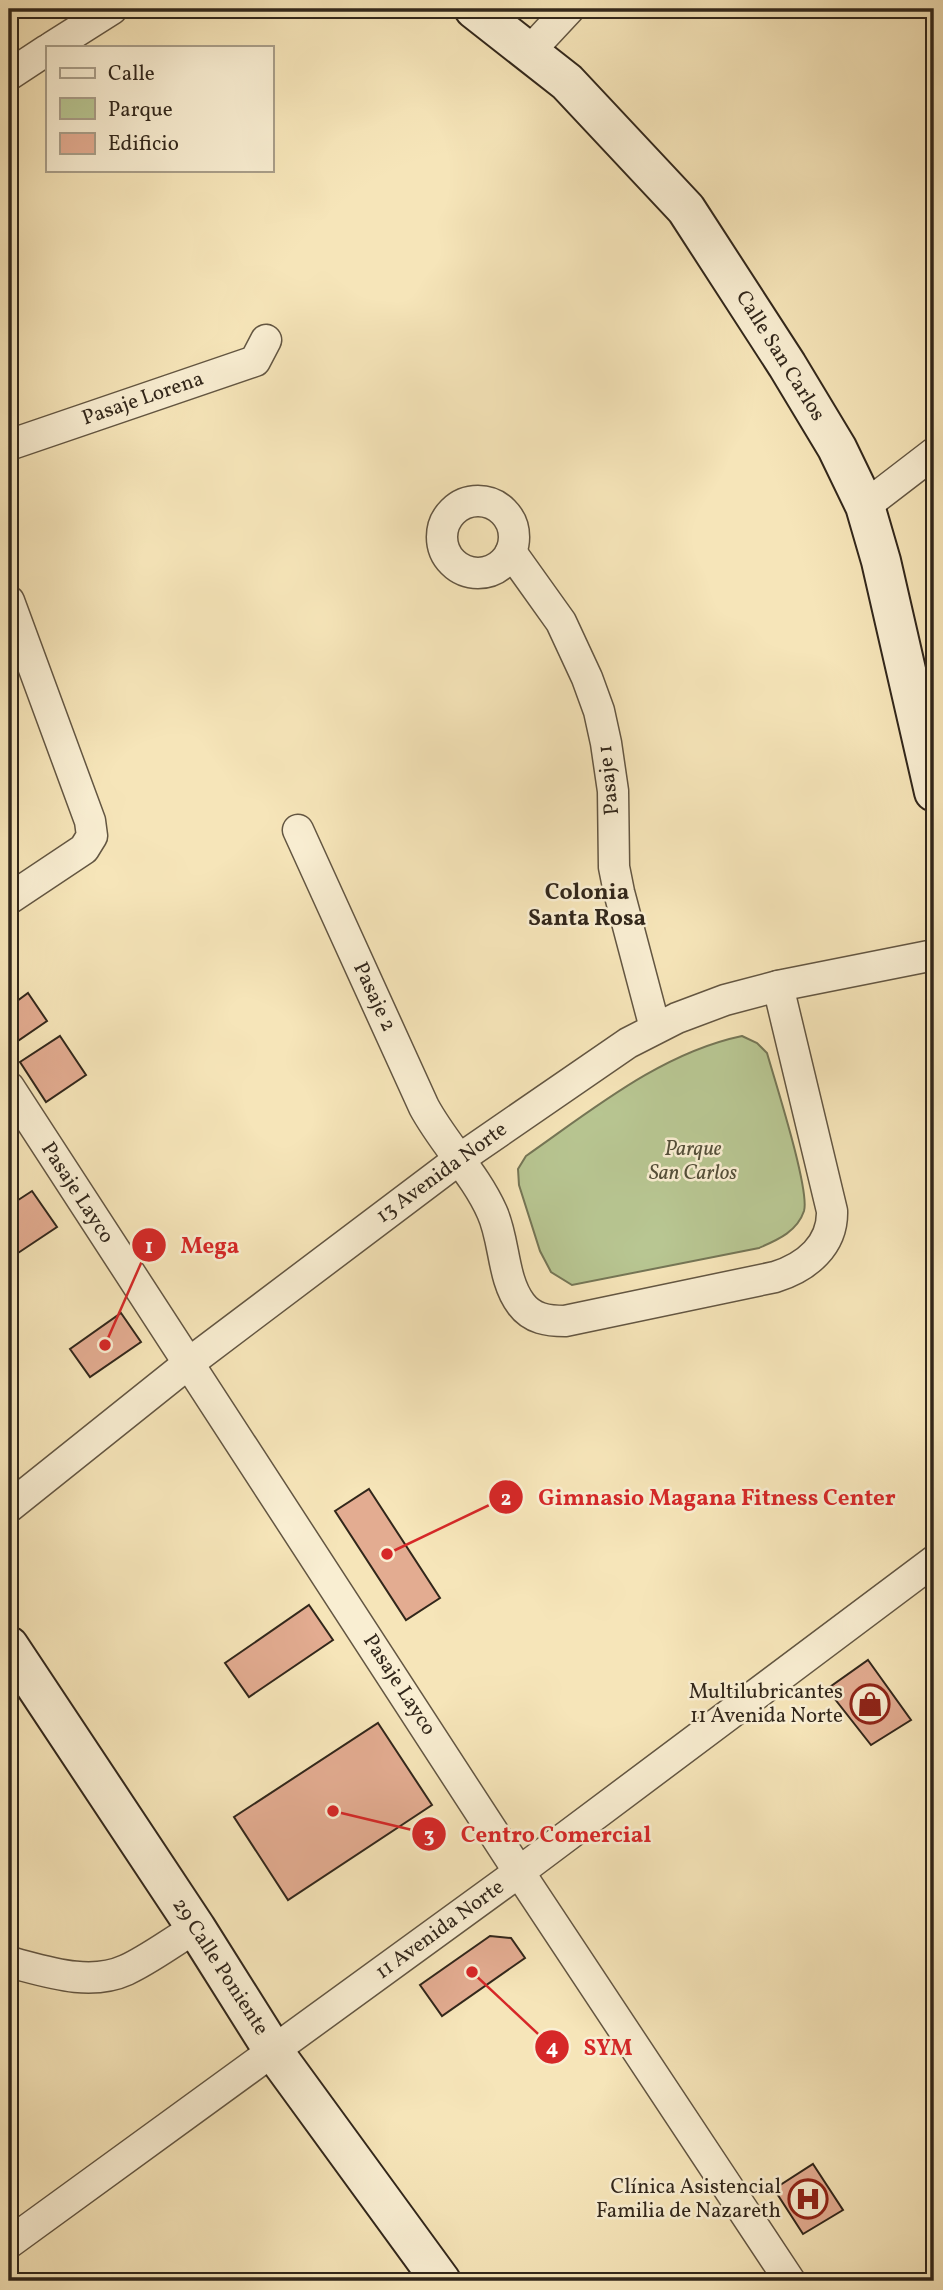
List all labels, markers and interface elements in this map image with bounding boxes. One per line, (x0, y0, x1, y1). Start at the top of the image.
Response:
legend (46, 46, 273, 172)
text: Calle (108, 60, 155, 89)
text: Parque (108, 96, 173, 125)
text: Edificio (108, 130, 179, 159)
street label: Calle San Carlos (728, 285, 832, 427)
street label: Pasaje Lorena (78, 365, 208, 433)
street label: Pasaje 1 (591, 743, 627, 817)
district label: Colonia Santa Rosa (528, 877, 646, 935)
street label: Pasaje 2 (345, 958, 403, 1036)
street label: 13 Avenida Norte (371, 1116, 513, 1230)
park label: Parque San Carlos (649, 1135, 737, 1188)
street label: Pasaje Layco (33, 1137, 121, 1249)
callout: Mega (132, 1223, 254, 1267)
text: Mega (181, 1231, 239, 1263)
text: 1 (145, 1233, 153, 1262)
callout: Gimnasio Magana Fitness Center (489, 1475, 909, 1519)
text: Gimnasio Magana Fitness Center (538, 1483, 896, 1515)
text: 2 (501, 1485, 511, 1514)
street label: Pasaje Layco (355, 1629, 443, 1741)
place label: Multilubricantes 11 Avenida Norte (689, 1678, 843, 1731)
shop icon: Multilubricantes 11 Avenida Norte (849, 1683, 891, 1725)
callout: Centro Comercial (412, 1812, 665, 1856)
text: Centro Comercial (461, 1820, 651, 1852)
text: 3 (424, 1822, 434, 1851)
street label: 11 Avenida Norte (370, 1873, 510, 1987)
street label: 29 Calle Poniente (165, 1893, 275, 2041)
callout: SYM (534, 2025, 646, 2069)
text: SYM (584, 2033, 632, 2065)
text: 4 (546, 2034, 559, 2063)
place label: Clínica Asistencial Familia de Nazareth (596, 2173, 781, 2226)
hospital icon: Clínica Asistencial Familia de Nazareth (787, 2178, 829, 2220)

